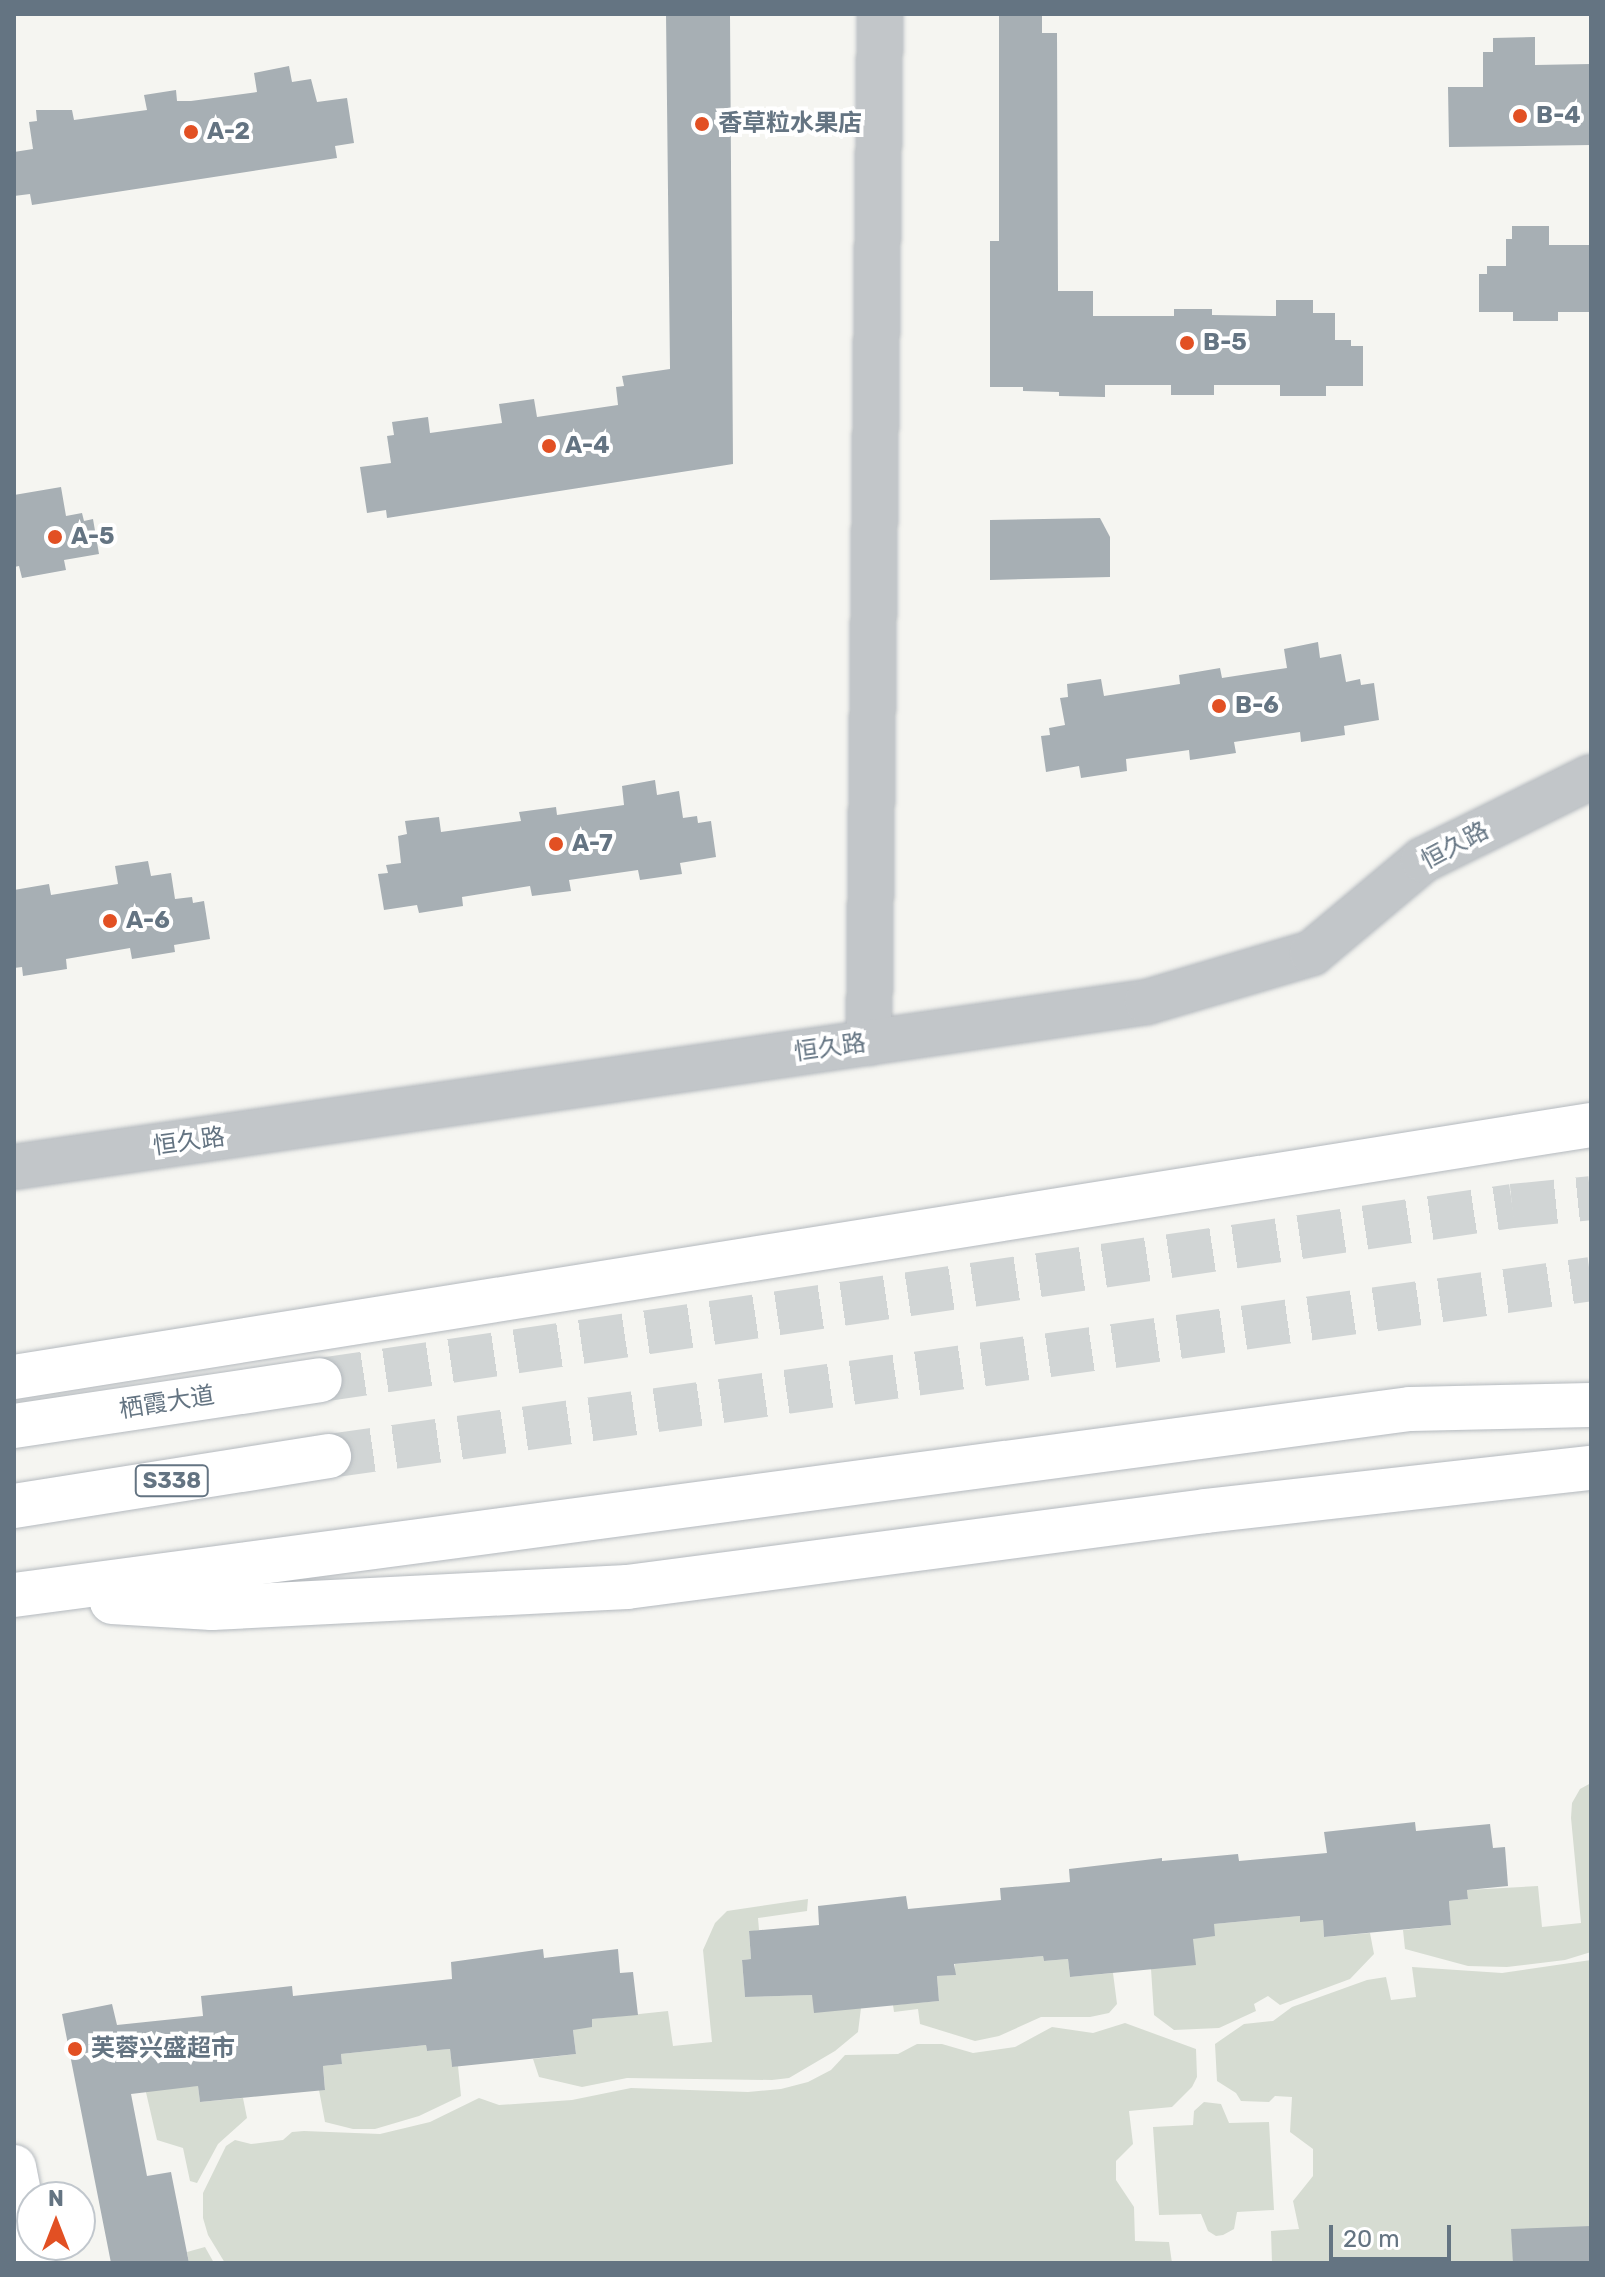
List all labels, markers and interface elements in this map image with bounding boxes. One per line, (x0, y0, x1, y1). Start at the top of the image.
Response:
place label: B-4 (1536, 102, 1581, 130)
marker: B-4 (1511, 107, 1529, 125)
place label: 香草粒水果店 (718, 110, 862, 138)
marker: 香草粒水果店 (693, 115, 711, 133)
place label: A-2 (207, 118, 250, 146)
marker: A-2 (182, 123, 200, 141)
place label: B-5 (1203, 329, 1247, 357)
marker: B-5 (1178, 334, 1196, 352)
place label: A-4 (565, 432, 610, 460)
marker: A-4 (540, 437, 558, 455)
place label: A-5 (71, 523, 115, 551)
marker: A-5 (46, 528, 64, 546)
place label: B-6 (1235, 692, 1279, 720)
marker: B-6 (1210, 697, 1228, 715)
street label: 恒久路 (1416, 816, 1494, 876)
place label: A-7 (572, 830, 613, 858)
marker: A-7 (547, 835, 565, 853)
place label: A-6 (126, 907, 170, 935)
marker: A-6 (101, 912, 119, 930)
street label: 恒久路 (792, 1029, 868, 1067)
street label: 恒久路 (151, 1123, 227, 1161)
street label: 栖霞大道 (117, 1381, 217, 1425)
road number: S338 (134, 1463, 210, 1499)
place label: 芙蓉兴盛超市 (91, 2035, 235, 2063)
marker: 芙蓉兴盛超市 (66, 2040, 84, 2058)
north arrow (16, 2181, 96, 2261)
text: N (48, 2185, 64, 2212)
scale bar (1333, 2209, 1455, 2259)
text: 20 m (1343, 2225, 1400, 2253)

